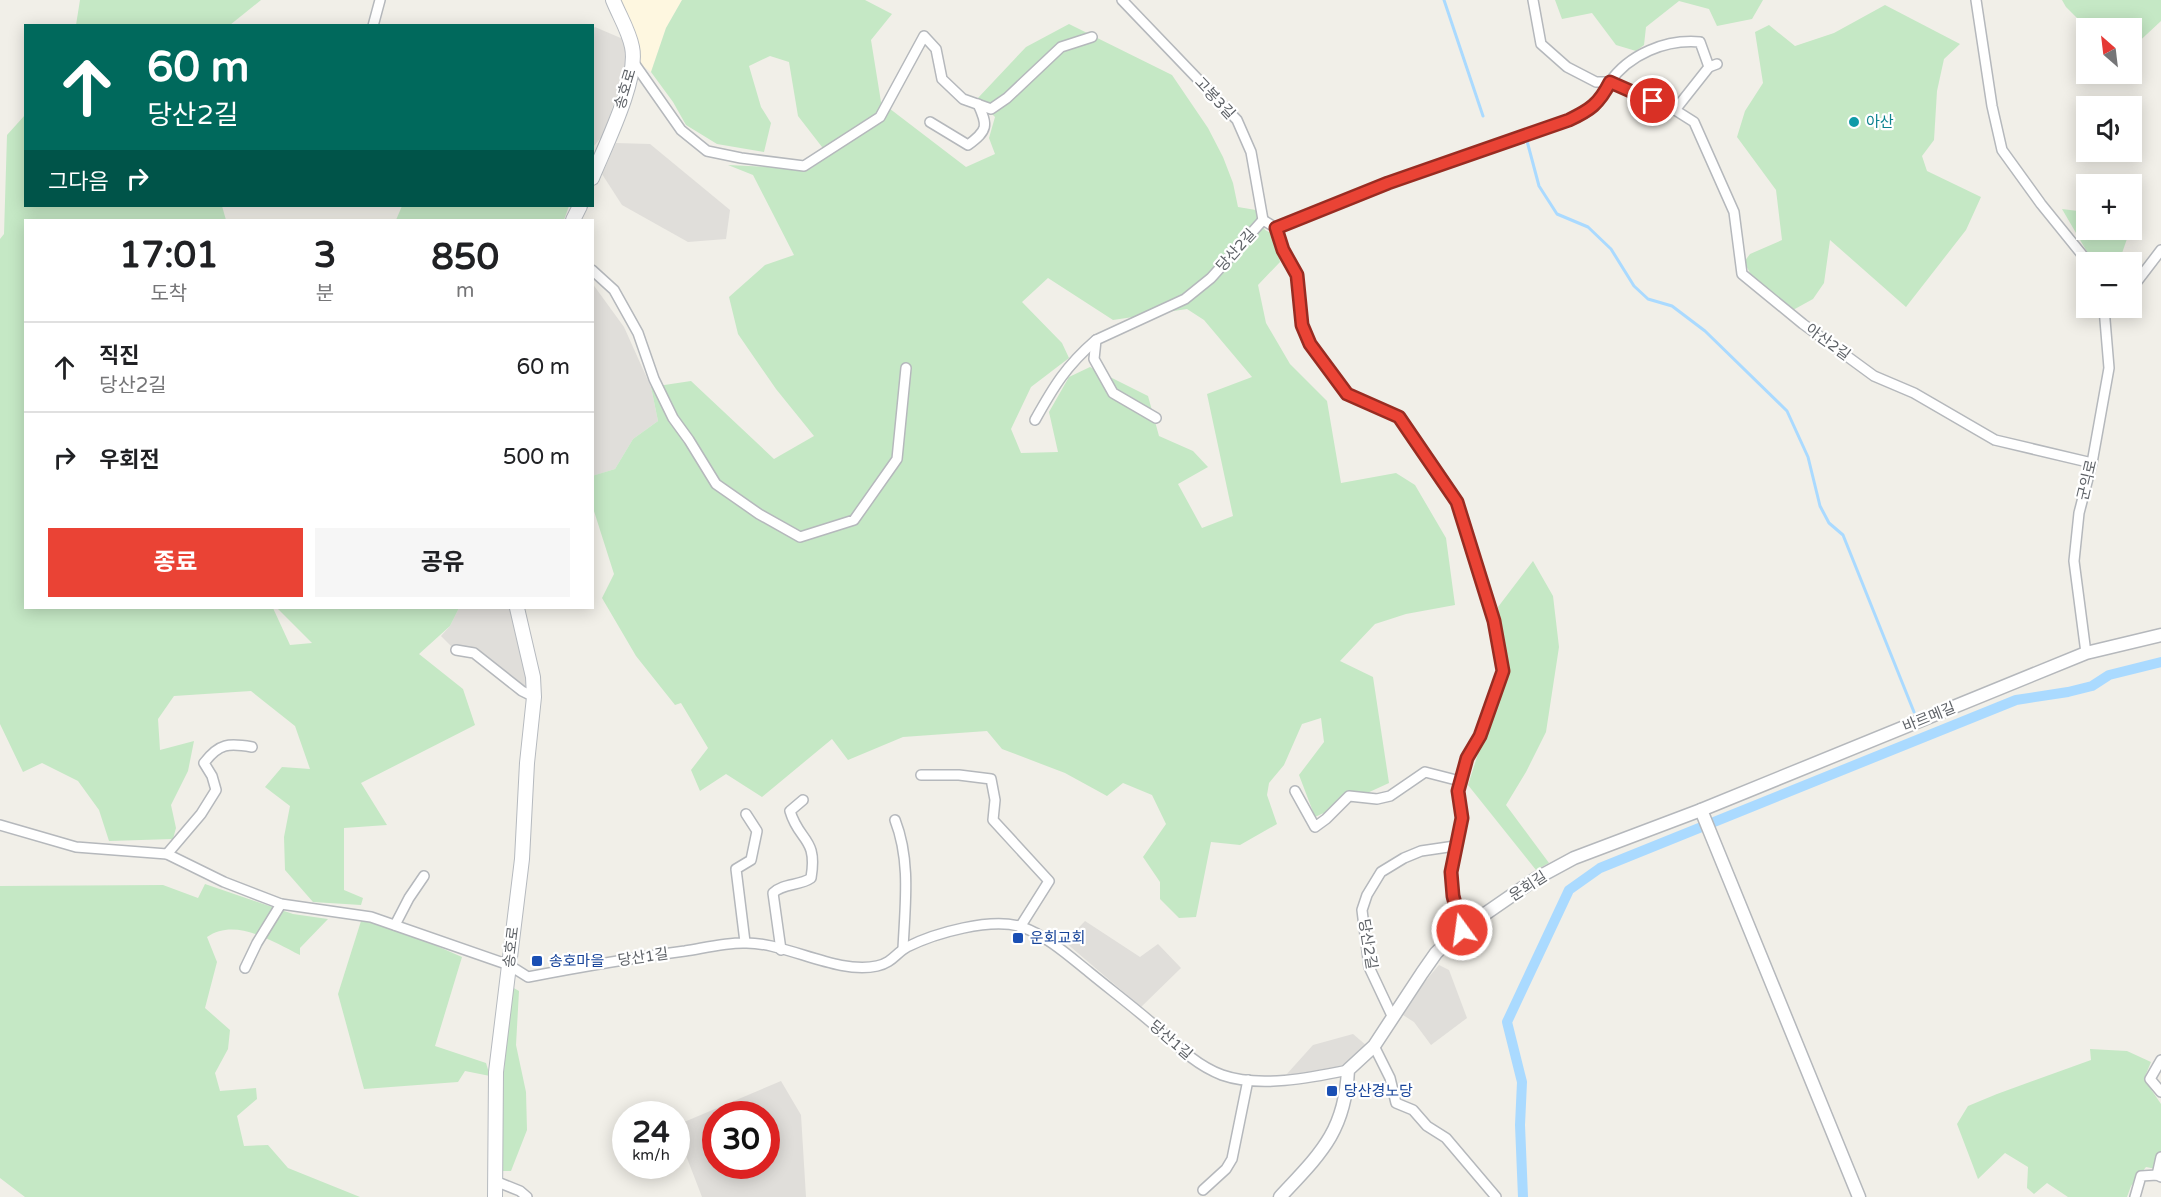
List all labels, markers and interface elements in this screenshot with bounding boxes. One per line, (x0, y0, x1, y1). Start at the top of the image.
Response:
north arrow (2076, 18, 2142, 84)
map controls (2076, 18, 2142, 318)
text: 60 m (147, 42, 249, 93)
icon: ahead (48, 48, 126, 126)
street label: 송호로 (610, 67, 640, 111)
street label: 고봉3길 (1191, 73, 1239, 123)
pin (1627, 75, 1678, 126)
icon: arrive (1636, 84, 1669, 117)
button: sound (2076, 96, 2142, 162)
text: 당산2길 (147, 99, 238, 132)
place label: 아산 (1866, 113, 1894, 131)
marker: 아산 (1847, 115, 1861, 129)
icon: right (121, 162, 154, 195)
text: 그다음 (48, 169, 109, 195)
button: + (2076, 174, 2142, 240)
street label: 당산2길 (1212, 225, 1260, 275)
text: 17:01 (119, 234, 219, 277)
text: 3 (314, 234, 336, 277)
text: 850 (431, 236, 499, 279)
button: − (2076, 252, 2142, 318)
text: m (456, 279, 474, 303)
text: 도착 (150, 282, 187, 306)
text: 분 (316, 282, 334, 306)
street label: 아산2길 (1802, 320, 1854, 364)
text: 직진 (99, 343, 139, 369)
icon: ahead (48, 351, 81, 384)
text: 60 m (516, 354, 570, 380)
text: 당산2길 (99, 374, 167, 398)
icon: right (48, 441, 81, 474)
text: 500 m (503, 444, 570, 470)
text: 우회전 (99, 447, 160, 473)
street label: 군익로 (2074, 458, 2100, 502)
button: 종료 (48, 528, 303, 597)
button: 공유 (315, 528, 570, 597)
street label: 바르메길 (1900, 698, 1958, 736)
street label: 운회길 (1506, 867, 1550, 905)
position arrow (1430, 898, 1494, 962)
street label: 당산2길 (1355, 917, 1381, 971)
street label: 송호로 (500, 925, 522, 969)
place label: 운회교회 (1030, 929, 1085, 947)
marker: 운회교회 (1011, 931, 1025, 945)
street label: 당산1길 (617, 945, 669, 969)
place label: 송호마을 (549, 952, 604, 970)
marker: 송호마을 (530, 954, 544, 968)
street label: 당산1길 (1146, 1017, 1196, 1063)
place label: 당산경노당 (1344, 1082, 1413, 1100)
marker: 당산경노당 (1325, 1084, 1339, 1098)
speed limit sign: 30 (702, 1101, 780, 1179)
text: 24 (632, 1114, 670, 1151)
text: km/h (632, 1146, 670, 1164)

